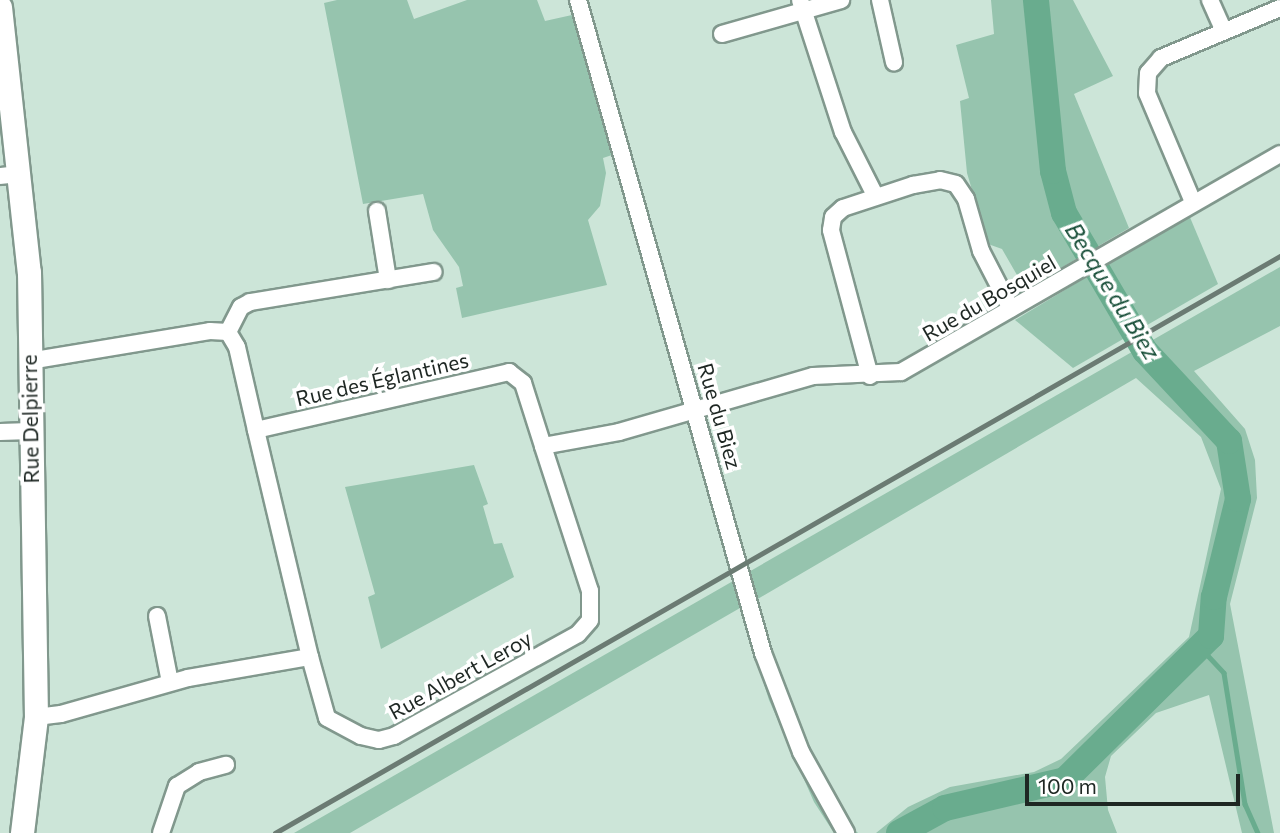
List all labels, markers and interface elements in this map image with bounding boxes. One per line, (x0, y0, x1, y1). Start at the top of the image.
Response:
water label: Becque du Biez (1060, 218, 1166, 364)
street label: Rue du Bosquiel (918, 250, 1060, 346)
street label: Rue des Églantines (293, 347, 471, 411)
street label: Rue Delpierre (16, 354, 44, 484)
street label: Rue du Biez (693, 360, 747, 472)
street label: Rue Albert Leroy (384, 625, 536, 725)
scale bar (1028, 760, 1243, 804)
text: 100 m (1038, 773, 1097, 798)

